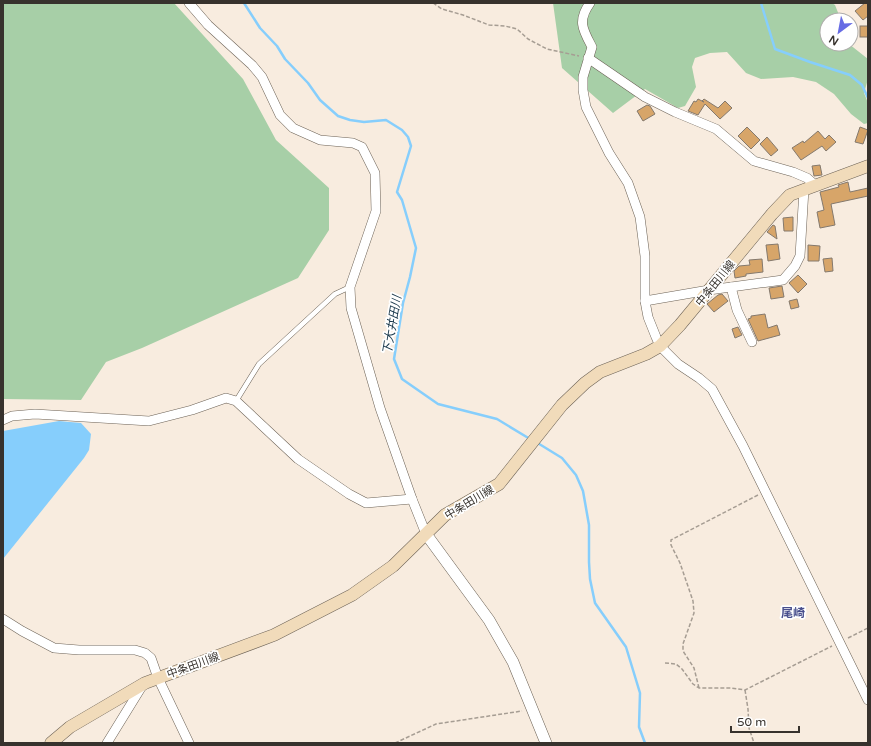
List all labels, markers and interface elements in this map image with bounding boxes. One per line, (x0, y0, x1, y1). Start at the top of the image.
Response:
north arrow (819, 12, 859, 52)
text: N (827, 32, 841, 48)
street label: 中条田川線 (693, 258, 738, 309)
water label: 下大井田川 (380, 292, 404, 356)
street label: 中条田川線 (442, 483, 496, 522)
district label: 尾崎 (781, 606, 805, 620)
street label: 中条田川線 (165, 650, 221, 681)
scale bar (731, 708, 799, 734)
text: 50 m (737, 715, 766, 729)

